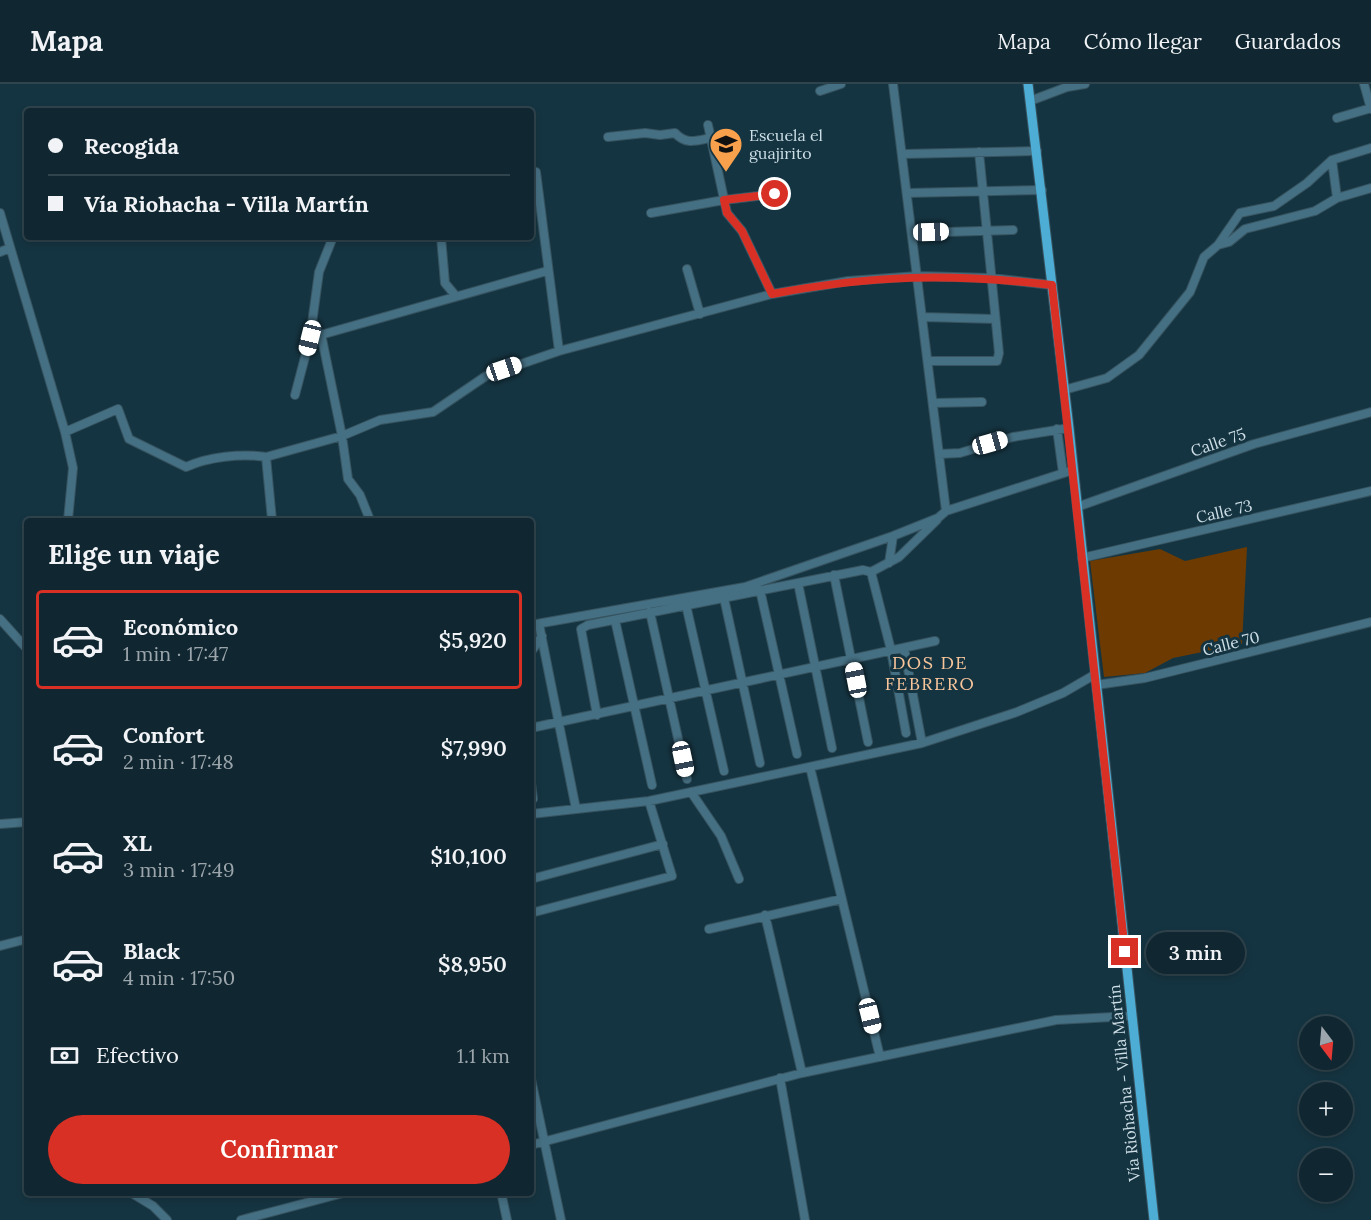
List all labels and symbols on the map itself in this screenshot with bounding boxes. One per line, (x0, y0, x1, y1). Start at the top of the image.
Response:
place label: Escuela el guajirito (749, 125, 823, 163)
school or university icon: Escuela el guajirito (708, 126, 744, 173)
route start (761, 180, 788, 207)
car (913, 222, 949, 242)
car (297, 318, 323, 358)
car (484, 355, 524, 383)
street label: Calle 75 (1188, 423, 1248, 461)
car (970, 429, 1010, 457)
street label: Calle 73 (1194, 495, 1254, 527)
street label: Calle 70 (1200, 626, 1262, 660)
district label: DOS DE FEBRERO (885, 651, 975, 695)
car (844, 661, 868, 699)
car (670, 740, 696, 778)
callout: 3 min (1146, 931, 1245, 973)
route end (1111, 938, 1138, 965)
street label: Vía Riohacha - Villa Martín (1104, 983, 1144, 1183)
car (857, 996, 883, 1036)
north arrow (1299, 1016, 1353, 1070)

